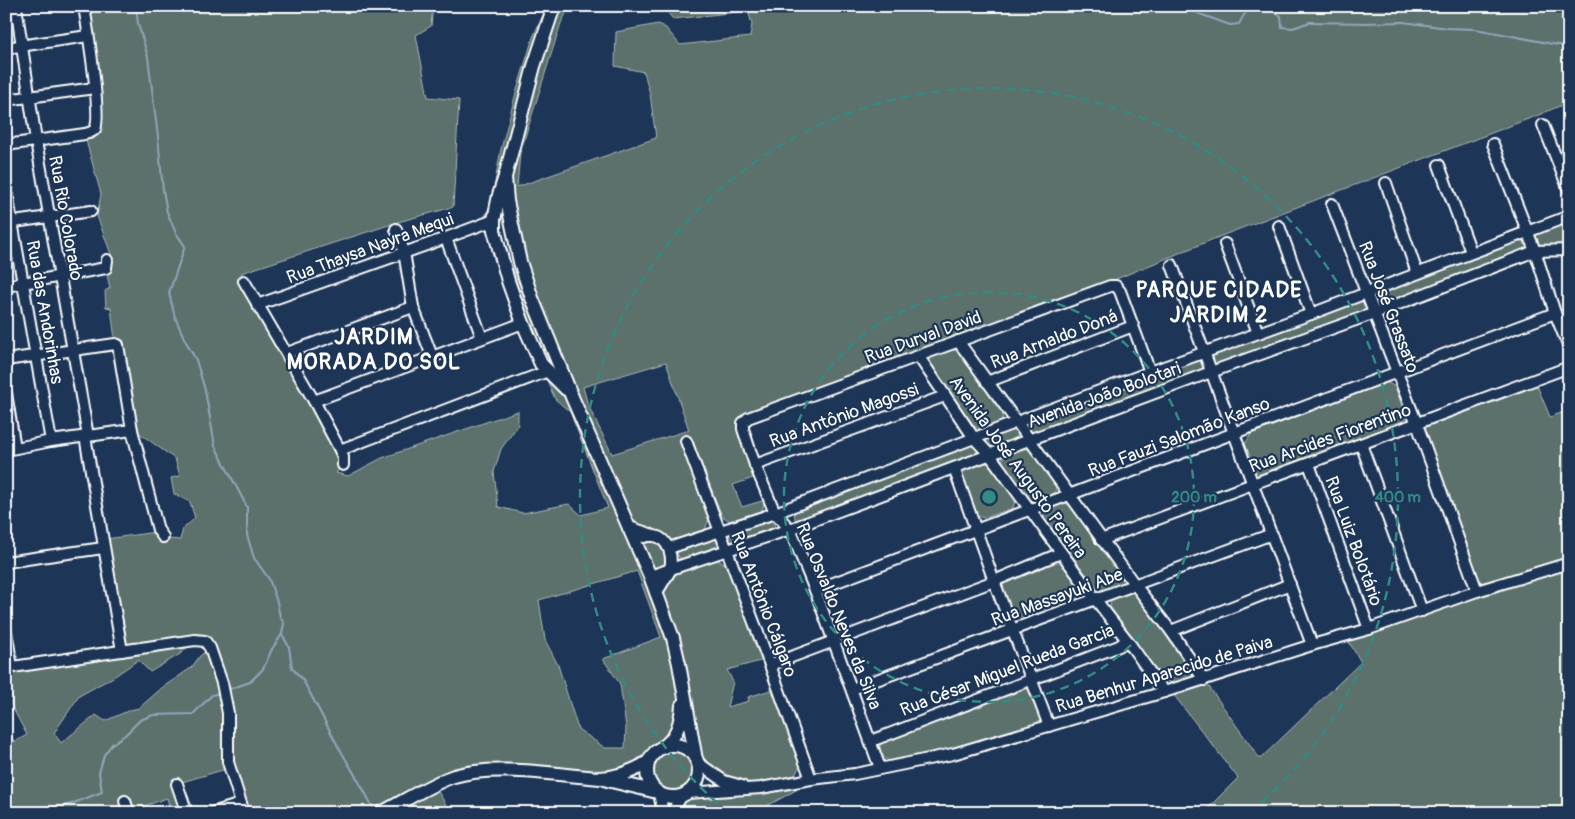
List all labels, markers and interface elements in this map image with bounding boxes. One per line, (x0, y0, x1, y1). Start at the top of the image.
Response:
street label: Rua Rio Colorado (43, 154, 88, 283)
street label: Rua Thaysa Nayra Mequi (284, 208, 457, 289)
street label: Rua das Andorinhas (21, 238, 68, 386)
street label: Rua José Grassato (1353, 238, 1424, 377)
district label: PARQUE CIDADE JARDIM 2 (1135, 276, 1303, 329)
street label: Rua Arnaldo Doná (987, 305, 1121, 374)
street label: Rua Durval David (862, 306, 985, 369)
district label: JARDIM MORADA DO SOL (287, 323, 461, 376)
street label: Avenida João Bolotari (1024, 357, 1184, 434)
street label: Avenida José Augusto Pereira (944, 371, 1092, 563)
street label: Rua Antônio Magossi (767, 378, 922, 453)
street label: Rua Fauzi Salomão Kanso (1085, 392, 1273, 483)
street label: Rua Arcides Fiorentino (1246, 398, 1415, 478)
street label: Rua Luiz Bolotário (1319, 473, 1388, 609)
centre of rings (980, 488, 998, 506)
text: 200 m (1171, 488, 1217, 507)
text: 400 m (1375, 488, 1421, 507)
street label: Rua Osvaldo Neves da Silva (791, 519, 887, 713)
street label: Rua Antônio Cálgaro (725, 528, 802, 681)
street label: Rua Massayuki Abe (988, 563, 1126, 632)
street label: Rua César Miguel Rueda Garcia (897, 619, 1117, 722)
street label: Rua Benhur Aparecido de Paiva (1053, 630, 1276, 719)

